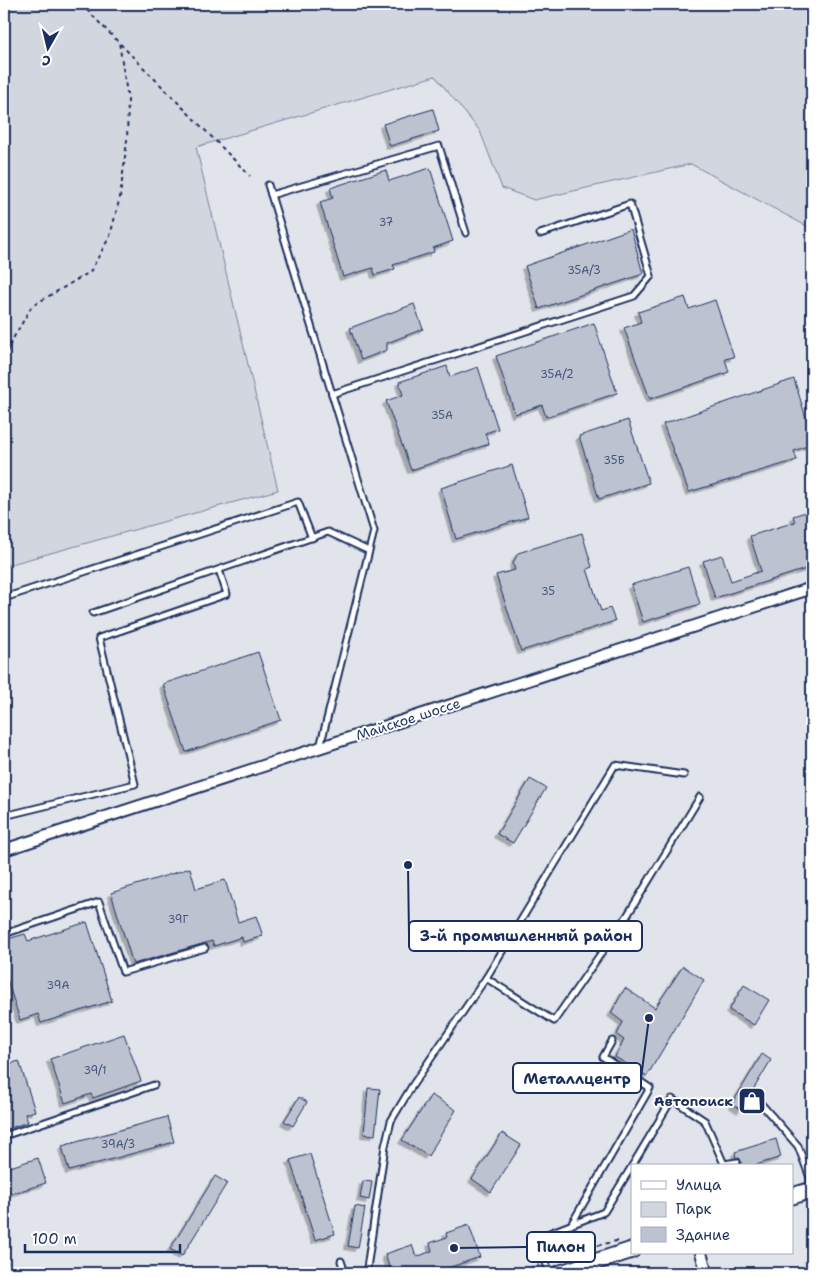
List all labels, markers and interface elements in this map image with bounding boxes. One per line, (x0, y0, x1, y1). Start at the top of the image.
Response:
north arrow (22, 22, 72, 72)
text: С (41, 51, 52, 70)
house number: 37 (379, 215, 394, 230)
house number: 35А/3 (567, 263, 601, 278)
house number: 35А/2 (540, 367, 574, 382)
house number: 35А (431, 408, 453, 423)
house number: 35Б (603, 453, 625, 468)
house number: 35 (541, 584, 555, 599)
street label: Майское шоссе (354, 694, 463, 744)
house number: 39Г (168, 912, 188, 927)
callout: 3-й промышленный район (409, 921, 642, 951)
text: 3-й промышленный район (420, 926, 632, 946)
house number: 39А (47, 978, 69, 993)
house number: 39/1 (83, 1063, 107, 1078)
callout: Металлцентр (513, 1063, 641, 1093)
text: Металлцентр (523, 1069, 631, 1089)
shop icon: Автопоиск (737, 1086, 767, 1116)
place label: Автопоиск (654, 1092, 733, 1110)
house number: 39А/3 (101, 1137, 135, 1152)
legend (631, 1164, 794, 1254)
text: Улица (676, 1175, 722, 1195)
text: Парк (676, 1199, 712, 1219)
scale bar (25, 1222, 180, 1254)
text: Здание (676, 1225, 730, 1245)
text: 100 m (32, 1229, 77, 1249)
callout: Пилон (527, 1232, 595, 1262)
text: Пилон (537, 1237, 585, 1257)

